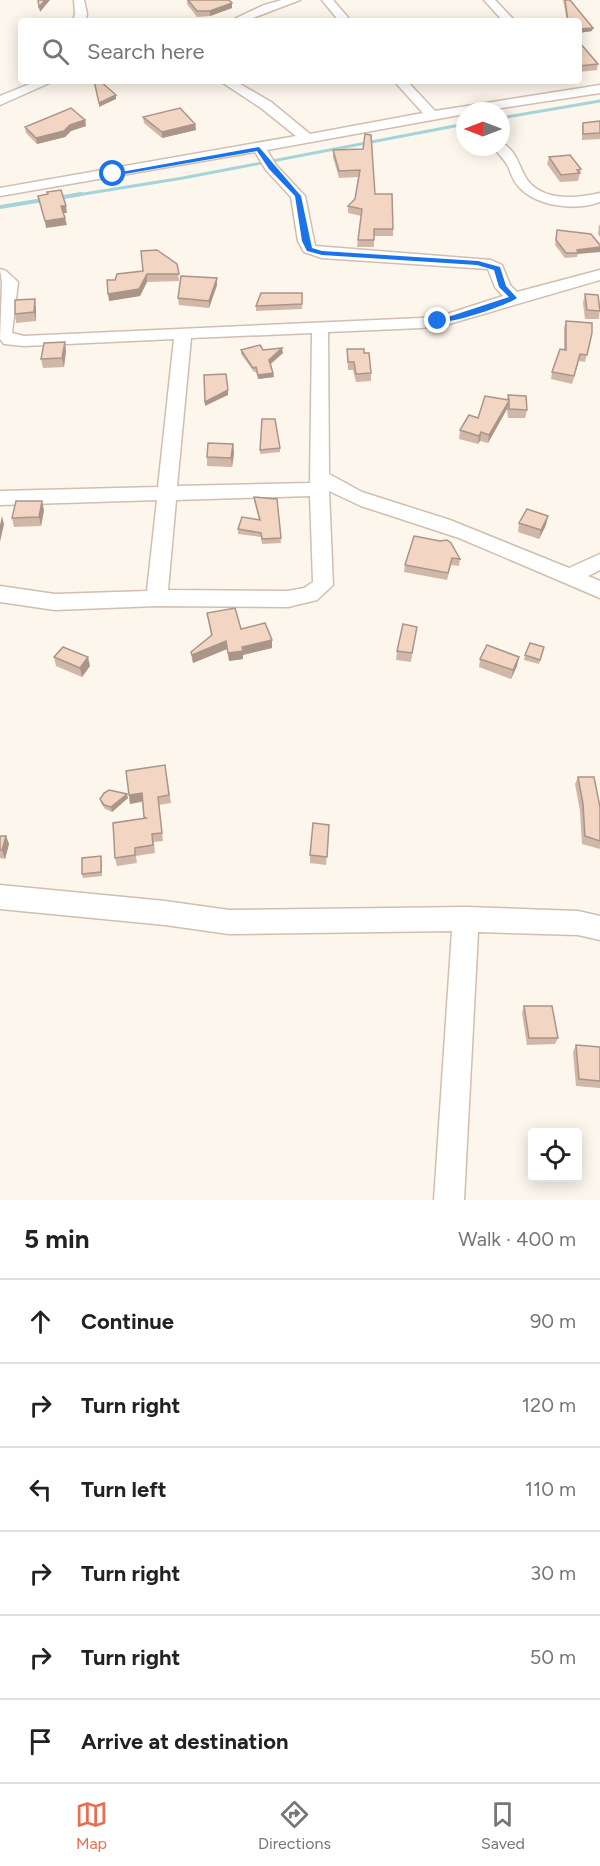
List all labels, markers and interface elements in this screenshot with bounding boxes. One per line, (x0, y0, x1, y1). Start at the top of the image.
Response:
search box (18, 18, 582, 84)
icon: search (39, 35, 72, 68)
text: Search here (87, 38, 205, 65)
north arrow (456, 102, 510, 156)
route start (99, 160, 125, 186)
route end (424, 307, 450, 333)
map controls (528, 1128, 582, 1182)
button: locate (528, 1128, 582, 1182)
text: 5 min (24, 1223, 90, 1255)
text: Walk · 400 m (458, 1227, 576, 1251)
icon: ahead (24, 1305, 57, 1338)
text: Continue (81, 1308, 174, 1335)
text: 90 m (530, 1309, 576, 1333)
icon: right (24, 1389, 57, 1422)
text: Turn right (81, 1392, 180, 1419)
text: 120 m (522, 1393, 576, 1417)
icon: left (24, 1473, 57, 1506)
text: Turn left (81, 1476, 167, 1503)
text: 110 m (525, 1477, 576, 1501)
icon: right (24, 1557, 57, 1590)
text: Turn right (81, 1560, 180, 1587)
text: 30 m (530, 1561, 576, 1585)
icon: right (24, 1641, 57, 1674)
text: Turn right (81, 1644, 180, 1671)
text: 50 m (530, 1645, 576, 1669)
icon: arrive (24, 1725, 57, 1758)
text: Arrive at destination (81, 1728, 289, 1755)
tab: Map (75, 1798, 108, 1853)
tab: Directions (258, 1798, 331, 1853)
tab: Saved (481, 1798, 525, 1853)

